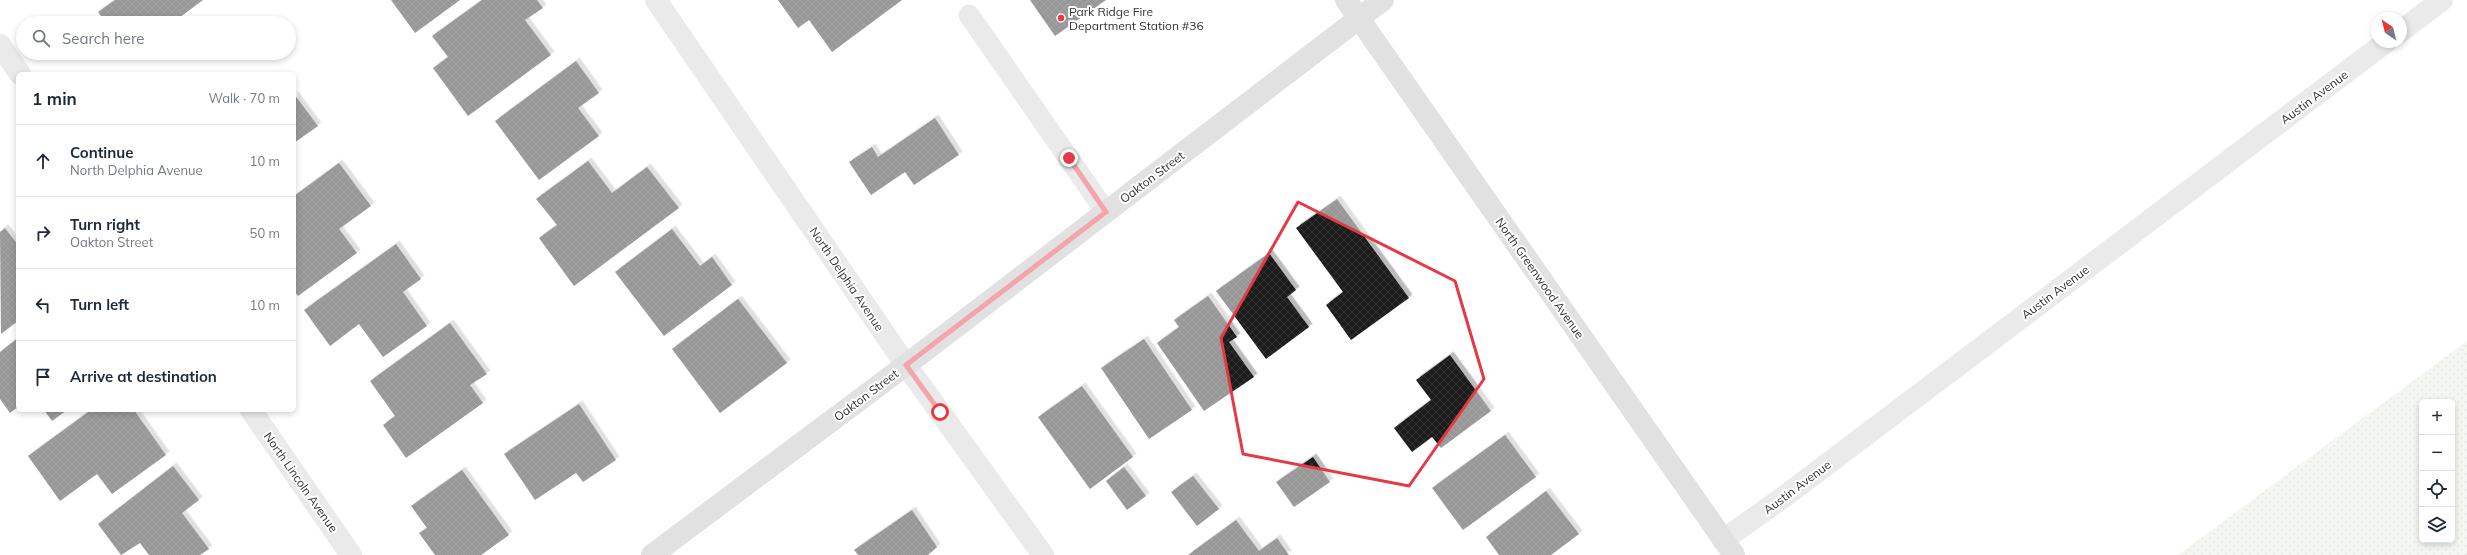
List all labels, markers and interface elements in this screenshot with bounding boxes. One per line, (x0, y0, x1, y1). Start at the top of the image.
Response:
place label: Park Ridge Fire Department Station #36 (1069, 4, 1204, 33)
north arrow (2371, 12, 2407, 48)
marker: Park Ridge Fire Department Station #36 (1056, 13, 1066, 23)
search box (16, 16, 296, 60)
icon: search (30, 27, 52, 49)
text: Search here (62, 29, 144, 48)
street label: Austin Avenue (2277, 67, 2351, 127)
text: 1 min (32, 88, 77, 109)
text: Walk · 70 m (209, 90, 280, 106)
text: Continue (70, 143, 133, 162)
street label: Oakton Street (1117, 148, 1187, 206)
route end (1060, 149, 1078, 167)
icon: ahead (32, 150, 54, 172)
text: 10 m (250, 153, 280, 169)
text: North Delphia Avenue (70, 162, 203, 178)
text: Turn right (70, 215, 140, 234)
street label: North Greenwood Avenue (1493, 215, 1587, 341)
icon: right (32, 222, 54, 244)
street label: North Delphia Avenue (807, 224, 887, 334)
text: 50 m (250, 225, 280, 241)
text: Oakton Street (70, 234, 153, 250)
street label: Austin Avenue (2018, 262, 2092, 322)
icon: left (32, 294, 54, 316)
text: Turn left (70, 295, 129, 314)
text: 10 m (250, 297, 280, 313)
icon: arrive (32, 366, 54, 388)
street label: Oakton Street (831, 366, 901, 424)
text: Arrive at destination (70, 367, 217, 386)
map controls (2419, 399, 2455, 543)
button: + (2419, 399, 2455, 435)
route start (931, 403, 949, 421)
street label: North Lincoln Avenue (261, 429, 341, 535)
button: − (2419, 435, 2455, 471)
street label: Austin Avenue (1760, 457, 1834, 517)
button: locate (2419, 471, 2455, 507)
button: layers (2419, 507, 2455, 543)

